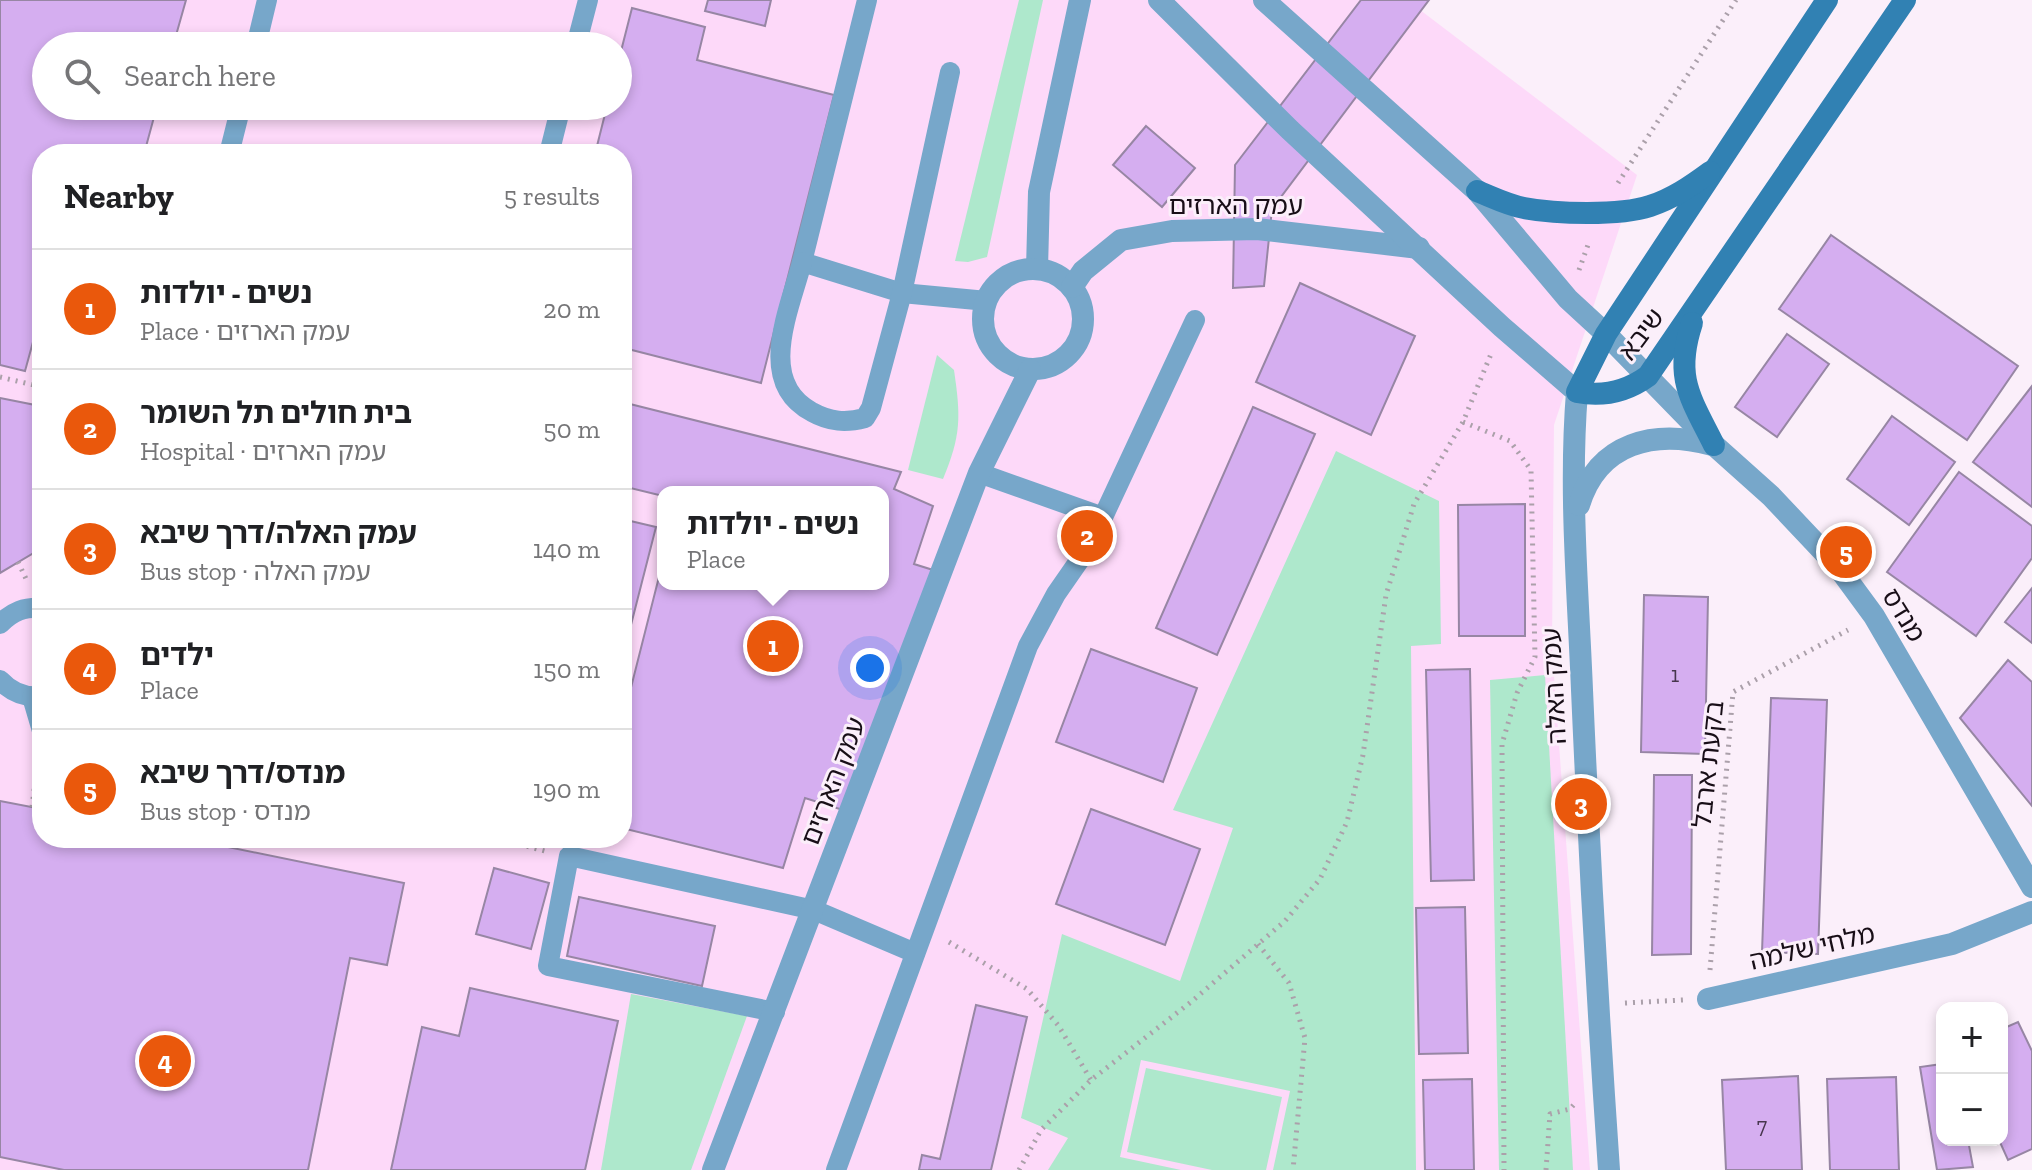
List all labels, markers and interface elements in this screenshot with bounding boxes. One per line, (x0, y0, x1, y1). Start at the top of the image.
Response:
search box (32, 32, 632, 120)
icon: search (60, 54, 104, 98)
text: Search here (124, 58, 276, 94)
text: Nearby (64, 176, 174, 217)
text: 5 results (504, 180, 600, 212)
street label: עמק הארזים (1169, 189, 1303, 221)
text: נשים - יולדות (140, 275, 312, 311)
text: 1 (85, 293, 95, 325)
text: 20 m (543, 293, 600, 325)
street label: שיבא (1611, 302, 1671, 366)
text: Place · עמק הארזים (140, 315, 351, 347)
text: בית חולים תל השומר (140, 395, 412, 431)
text: 2 (83, 413, 97, 445)
text: 50 m (543, 413, 600, 445)
text: Hospital · עמק הארזים (140, 435, 386, 467)
popup (657, 486, 889, 590)
text: נשים - יולדות (687, 506, 859, 542)
pin: 2 (1061, 506, 1113, 566)
text: עמק האלה/דרך שיבא (140, 515, 417, 551)
pin: 5 (1820, 522, 1872, 582)
text: 3 (83, 533, 97, 565)
text: 140 m (533, 533, 600, 565)
text: Place (687, 543, 745, 575)
text: Bus stop · עמק האלה (140, 555, 371, 587)
street label: מנדס (1875, 582, 1933, 648)
pin: 1 (747, 616, 799, 676)
street label: עמק האלה (1535, 627, 1573, 745)
text: ילדים (140, 637, 214, 673)
your location (850, 648, 890, 688)
text: 4 (83, 653, 97, 685)
text: 150 m (533, 653, 600, 685)
house number: 1 (1671, 661, 1680, 688)
text: Place (140, 674, 199, 706)
street label: בקעת ארבל (1685, 699, 1731, 829)
street label: עמק הארזים (794, 713, 872, 849)
text: מנדס/דרך שיבא (140, 755, 345, 791)
text: 5 (83, 773, 97, 805)
text: 190 m (533, 773, 600, 805)
pin: 3 (1555, 774, 1607, 834)
text: Bus stop · מנדס (140, 795, 311, 827)
street label: מלחי שלמה (1746, 917, 1878, 977)
map controls (1936, 1002, 2008, 1146)
button: + (1936, 1002, 2008, 1074)
pin: 4 (139, 1031, 191, 1091)
button: − (1936, 1074, 2008, 1146)
house number: 7 (1757, 1112, 1768, 1139)

